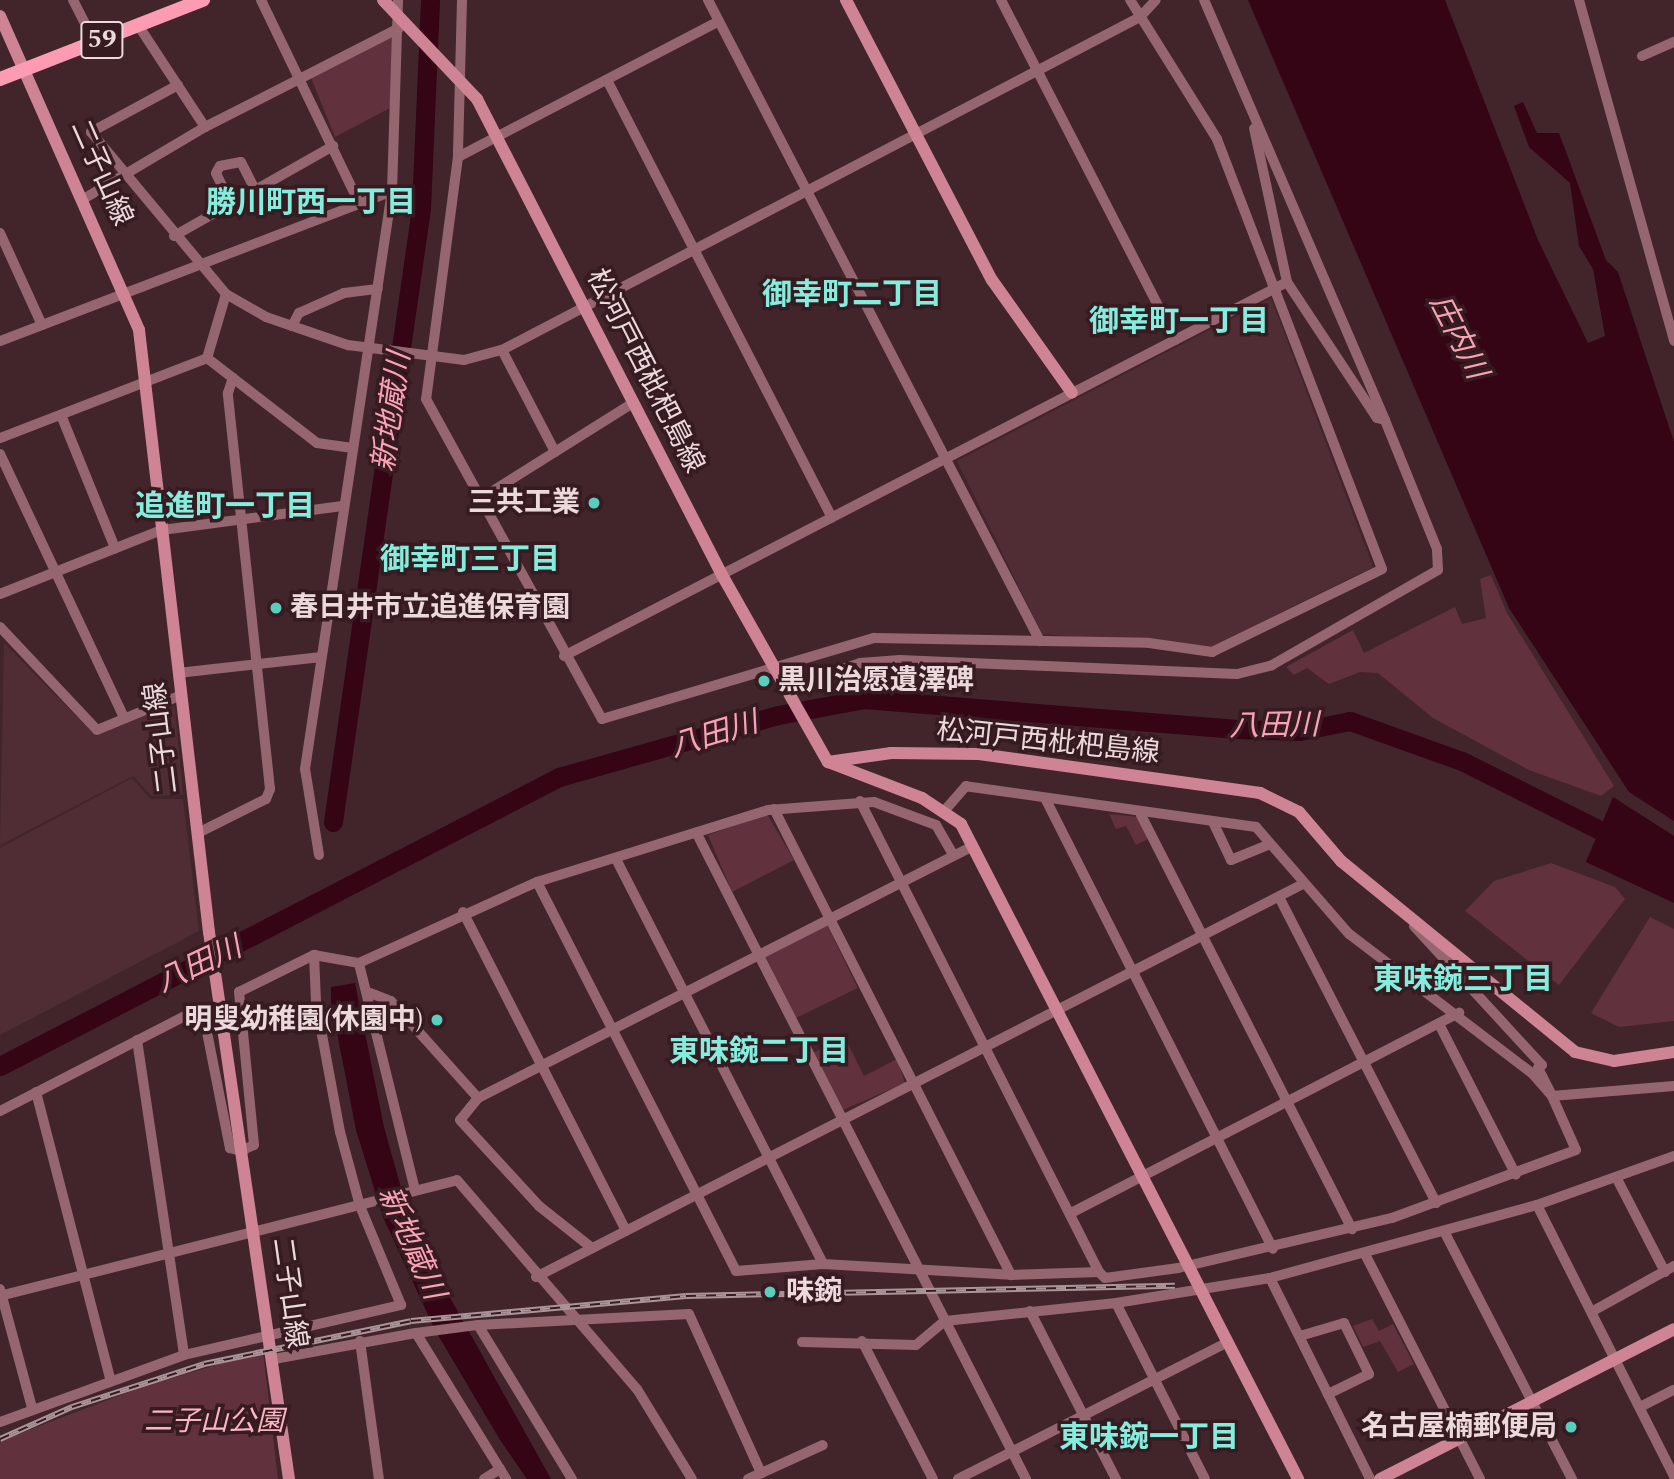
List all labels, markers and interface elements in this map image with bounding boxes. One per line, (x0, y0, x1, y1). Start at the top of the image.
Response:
road number: 59 (79, 18, 125, 62)
street label: 二子山線 (63, 115, 139, 231)
district label: 勝川町西一丁目 (206, 185, 416, 221)
street label: 松河戸西枇杷島線 (579, 264, 711, 478)
district label: 御幸町二丁目 (762, 277, 942, 313)
water label: 庄内川 (1422, 289, 1494, 385)
district label: 御幸町一丁目 (1089, 304, 1269, 340)
water label: 新地蔵川 (366, 350, 418, 474)
place label: 三共工業 (468, 486, 580, 520)
district label: 追進町一丁目 (135, 489, 315, 525)
marker: 三共工業 (586, 495, 602, 511)
district label: 御幸町三丁目 (380, 542, 560, 578)
place label: 春日井市立追進保育園 (290, 591, 570, 625)
marker: 春日井市立追進保育園 (268, 600, 284, 616)
place label: 黒川治愿遺澤碑 (778, 664, 974, 698)
marker: 黒川治愿遺澤碑 (756, 673, 772, 689)
street label: 二子山線 (139, 680, 185, 796)
water label: 八田川 (666, 705, 762, 765)
water label: 八田川 (1229, 707, 1319, 745)
street label: 松河戸西枇杷島線 (935, 714, 1161, 770)
water label: 八田川 (151, 930, 247, 1000)
district label: 東味鋺三丁目 (1373, 962, 1553, 998)
place label: 明叟幼稚園(休園中) (184, 1003, 423, 1037)
marker: 明叟幼稚園(休園中) (429, 1012, 445, 1028)
district label: 東味鋺二丁目 (669, 1034, 849, 1070)
water label: 新地蔵川 (370, 1181, 452, 1305)
street label: 二子山線 (265, 1235, 313, 1351)
place label: 味鋺 (786, 1275, 842, 1309)
marker: 味鋺 (760, 1282, 780, 1302)
park label: 二子山公園 (144, 1405, 284, 1439)
place label: 名古屋楠郵便局 (1361, 1410, 1557, 1444)
marker: 名古屋楠郵便局 (1563, 1419, 1579, 1435)
district label: 東味鋺一丁目 (1059, 1420, 1239, 1456)

